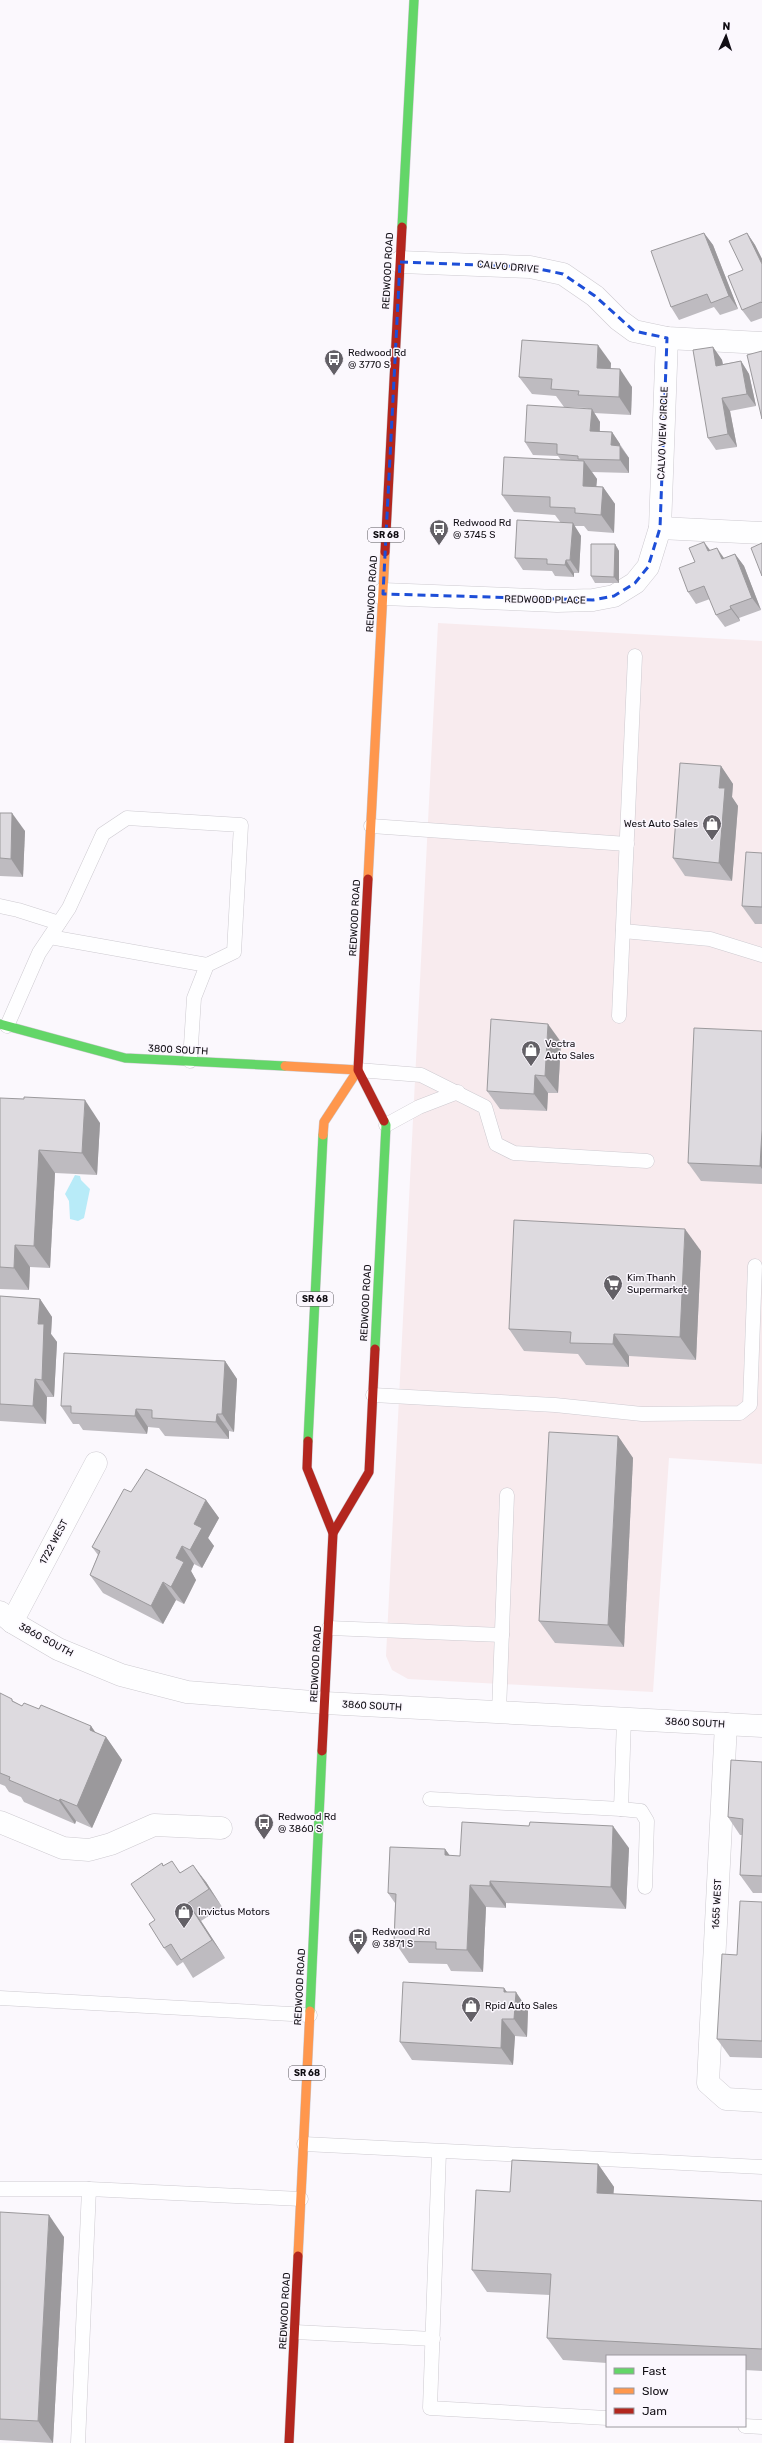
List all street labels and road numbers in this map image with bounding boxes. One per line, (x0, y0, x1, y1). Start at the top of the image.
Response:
street label: REDWOOD ROAD (380, 232, 396, 310)
street label: CALVO DRIVE (476, 258, 540, 276)
street label: CALVO VIEW CIRCLE (655, 386, 671, 480)
road number: SR 68 (368, 528, 404, 542)
street label: REDWOOD ROAD (364, 555, 380, 633)
street label: REDWOOD PLACE (504, 593, 586, 607)
street label: REDWOOD ROAD (347, 879, 363, 957)
street label: 3800 SOUTH (148, 1042, 208, 1058)
street label: REDWOOD ROAD (358, 1264, 374, 1342)
road number: SR 68 (297, 1292, 333, 1306)
street label: 1722 WEST (37, 1517, 71, 1567)
street label: 3860 SOUTH (17, 1621, 75, 1659)
street label: REDWOOD ROAD (308, 1625, 324, 1703)
street label: 3860 SOUTH (342, 1698, 402, 1714)
street label: 3860 SOUTH (665, 1715, 725, 1731)
street label: 1655 WEST (710, 1878, 724, 1930)
street label: REDWOOD ROAD (292, 1948, 308, 2026)
road number: SR 68 (289, 2066, 325, 2080)
street label: REDWOOD ROAD (277, 2272, 293, 2350)

